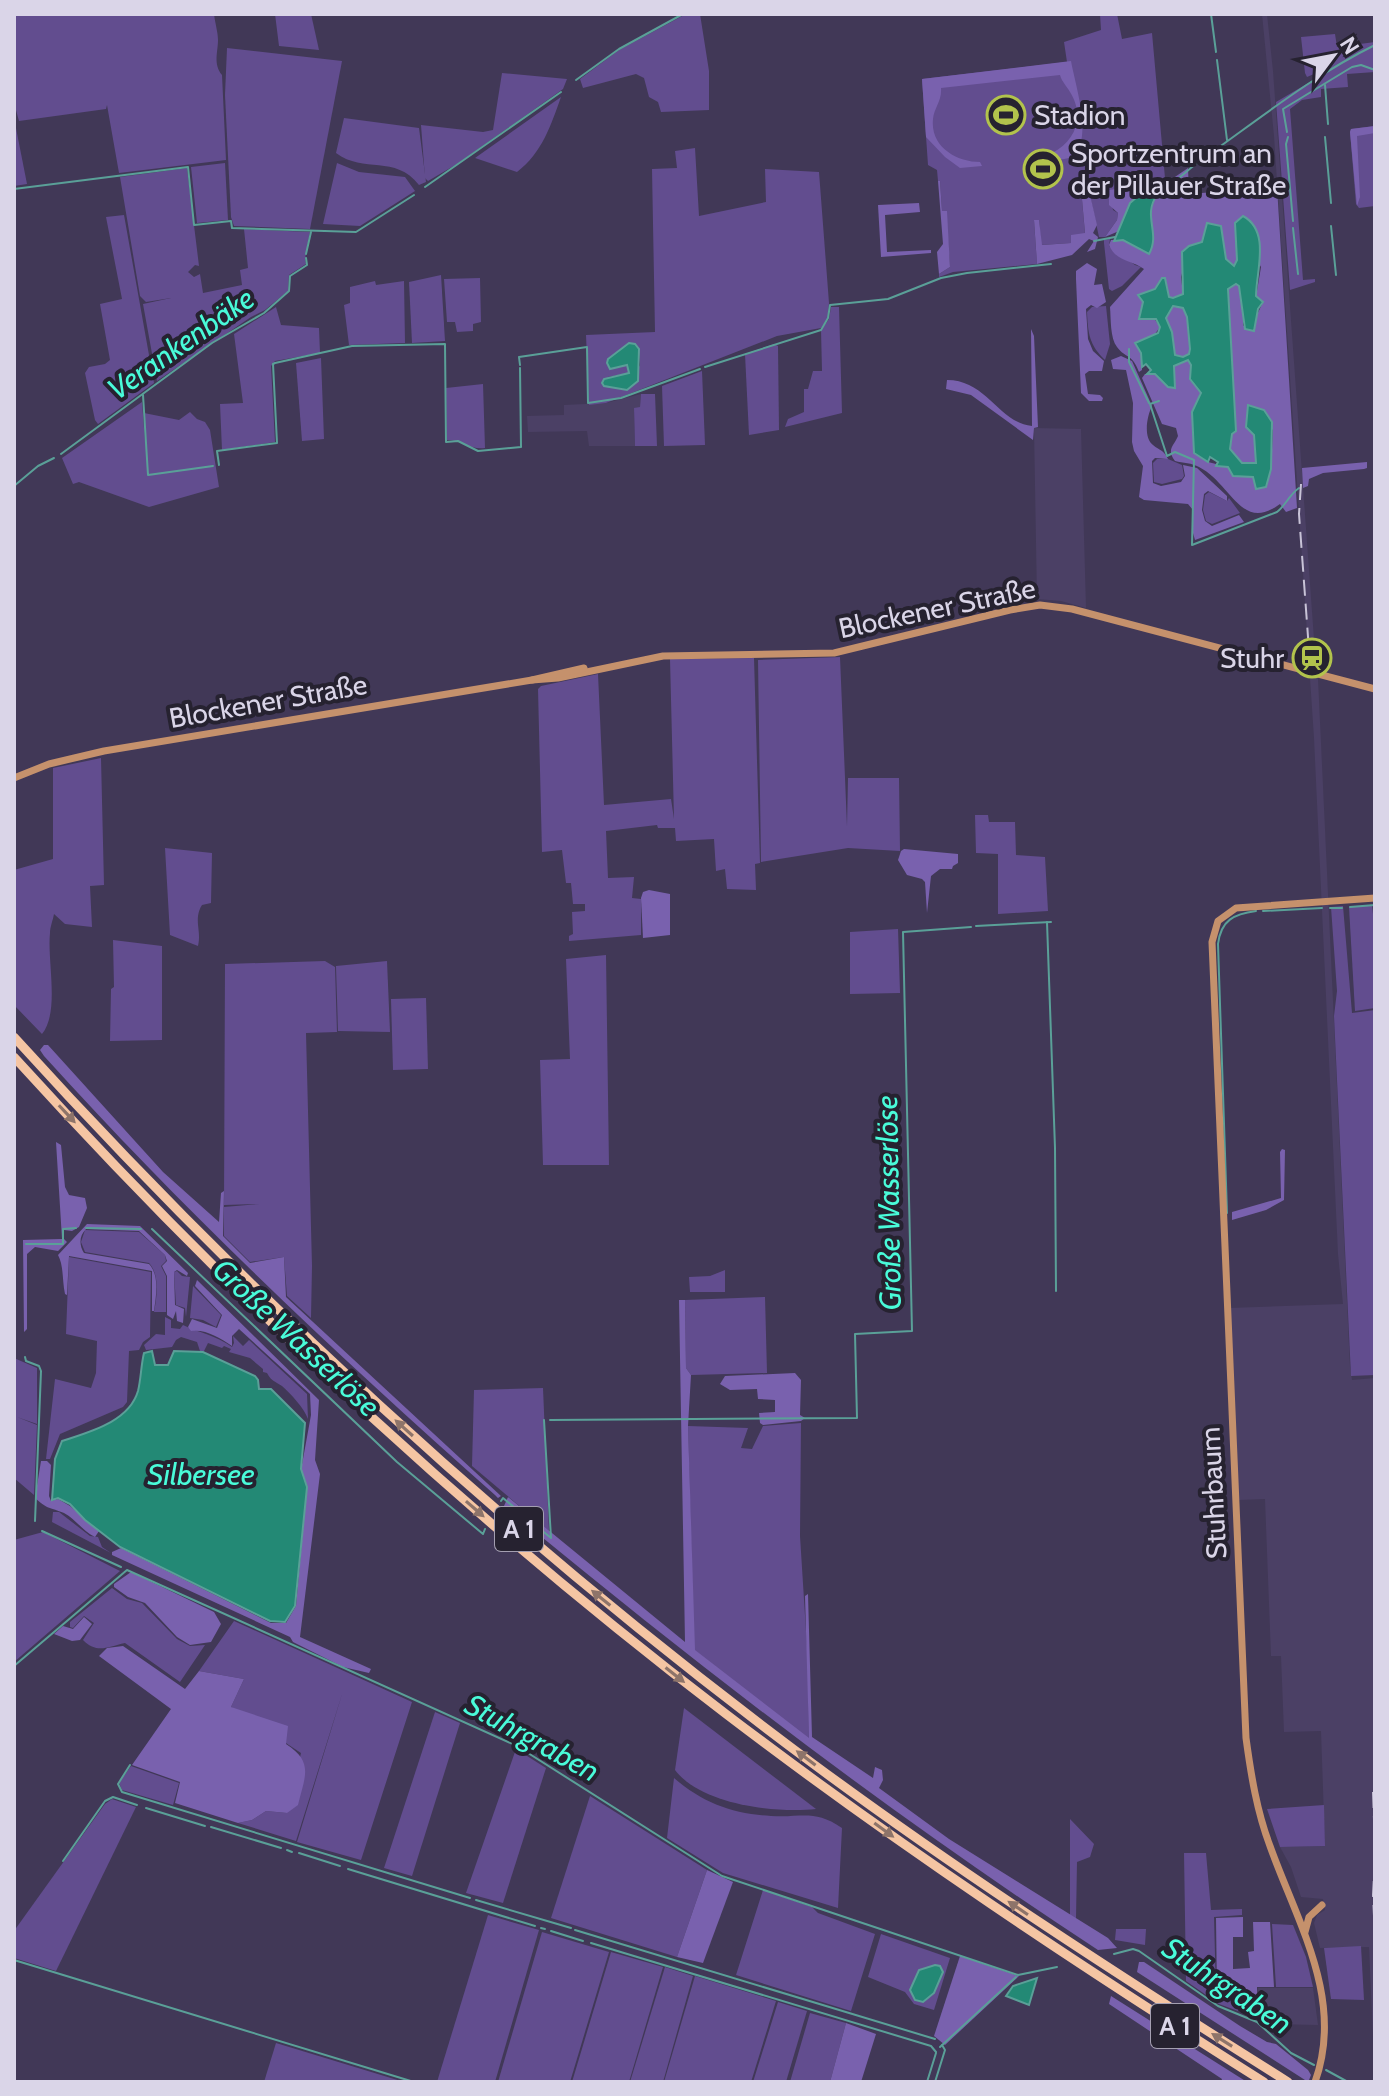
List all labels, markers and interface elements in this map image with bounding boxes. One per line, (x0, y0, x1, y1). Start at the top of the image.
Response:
north arrow (1293, 16, 1373, 96)
text: N (1334, 32, 1365, 59)
sports icon: Stadion (985, 94, 1027, 136)
place label: Stadion (1034, 98, 1125, 132)
place label: Sportzentrum an der Pillauer Straße (1071, 136, 1286, 202)
sports icon: Sportzentrum an der Pillauer Straße (1022, 148, 1064, 190)
water label: Verankenbäke (100, 279, 261, 408)
street label: Blockener Straße (835, 571, 1039, 645)
station icon: Stuhr (1291, 637, 1333, 679)
place label: Stuhr (1220, 641, 1284, 675)
street label: Blockener Straße (166, 667, 370, 735)
water label: Große Wasserlöse (868, 1095, 909, 1311)
one-way arrow (57, 1105, 75, 1124)
water label: Große Wasserlöse (205, 1251, 388, 1425)
one-way arrow (395, 1420, 414, 1438)
street label: Stuhrbaum (1193, 1426, 1233, 1560)
water label: Silbersee (147, 1456, 255, 1493)
one-way arrow (466, 1499, 485, 1517)
road number: A 1 (495, 1507, 543, 1551)
one-way arrow (591, 1590, 611, 1607)
one-way arrow (665, 1666, 685, 1682)
water label: Stuhrgraben (459, 1686, 606, 1790)
one-way arrow (796, 1751, 816, 1767)
one-way arrow (873, 1822, 894, 1838)
one-way arrow (1008, 1901, 1029, 1916)
water label: Stuhrgraben (1156, 1929, 1299, 2042)
road number: A 1 (1151, 2004, 1199, 2048)
one-way arrow (1211, 2034, 1233, 2048)

